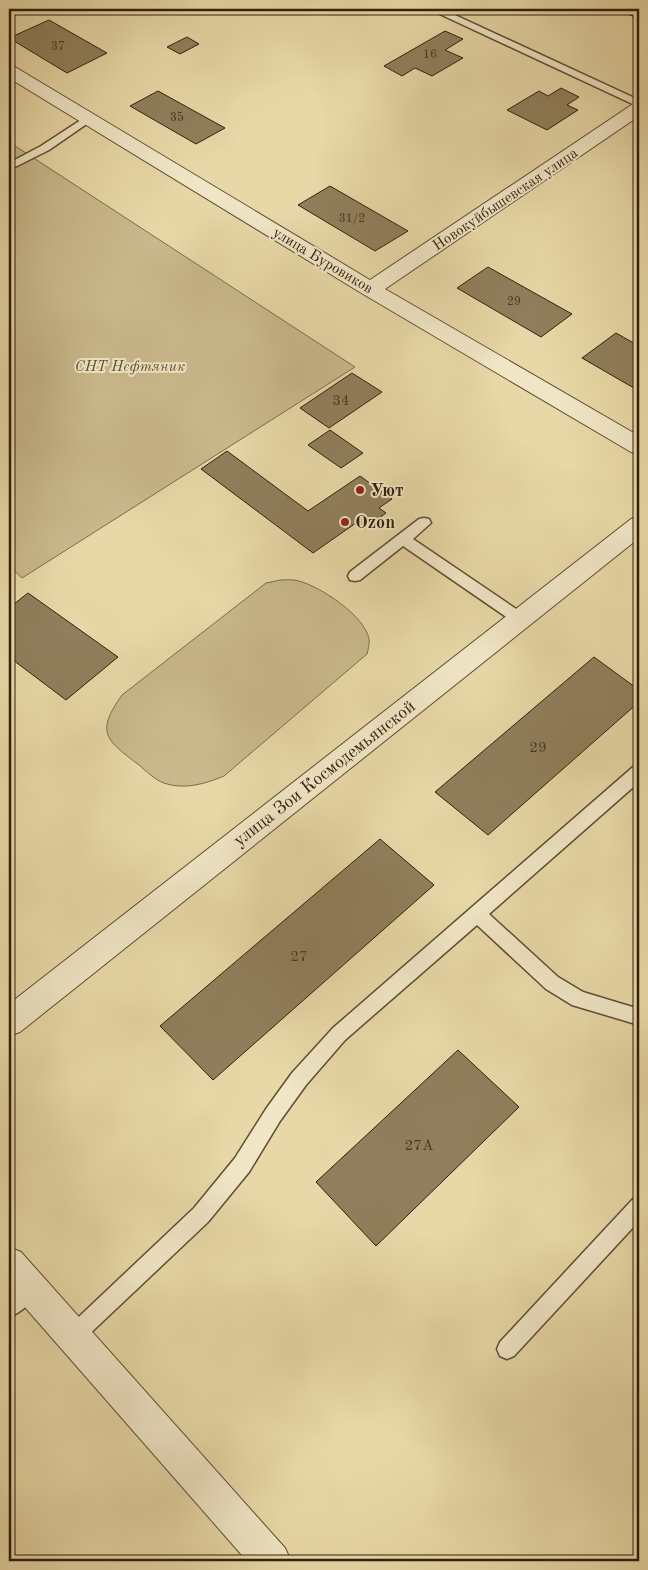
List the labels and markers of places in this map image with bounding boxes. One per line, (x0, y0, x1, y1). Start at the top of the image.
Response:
place label: Уют (370, 482, 404, 500)
marker: Уют (354, 484, 366, 496)
place label: Ozon (355, 514, 395, 532)
marker: Ozon (339, 516, 351, 528)

